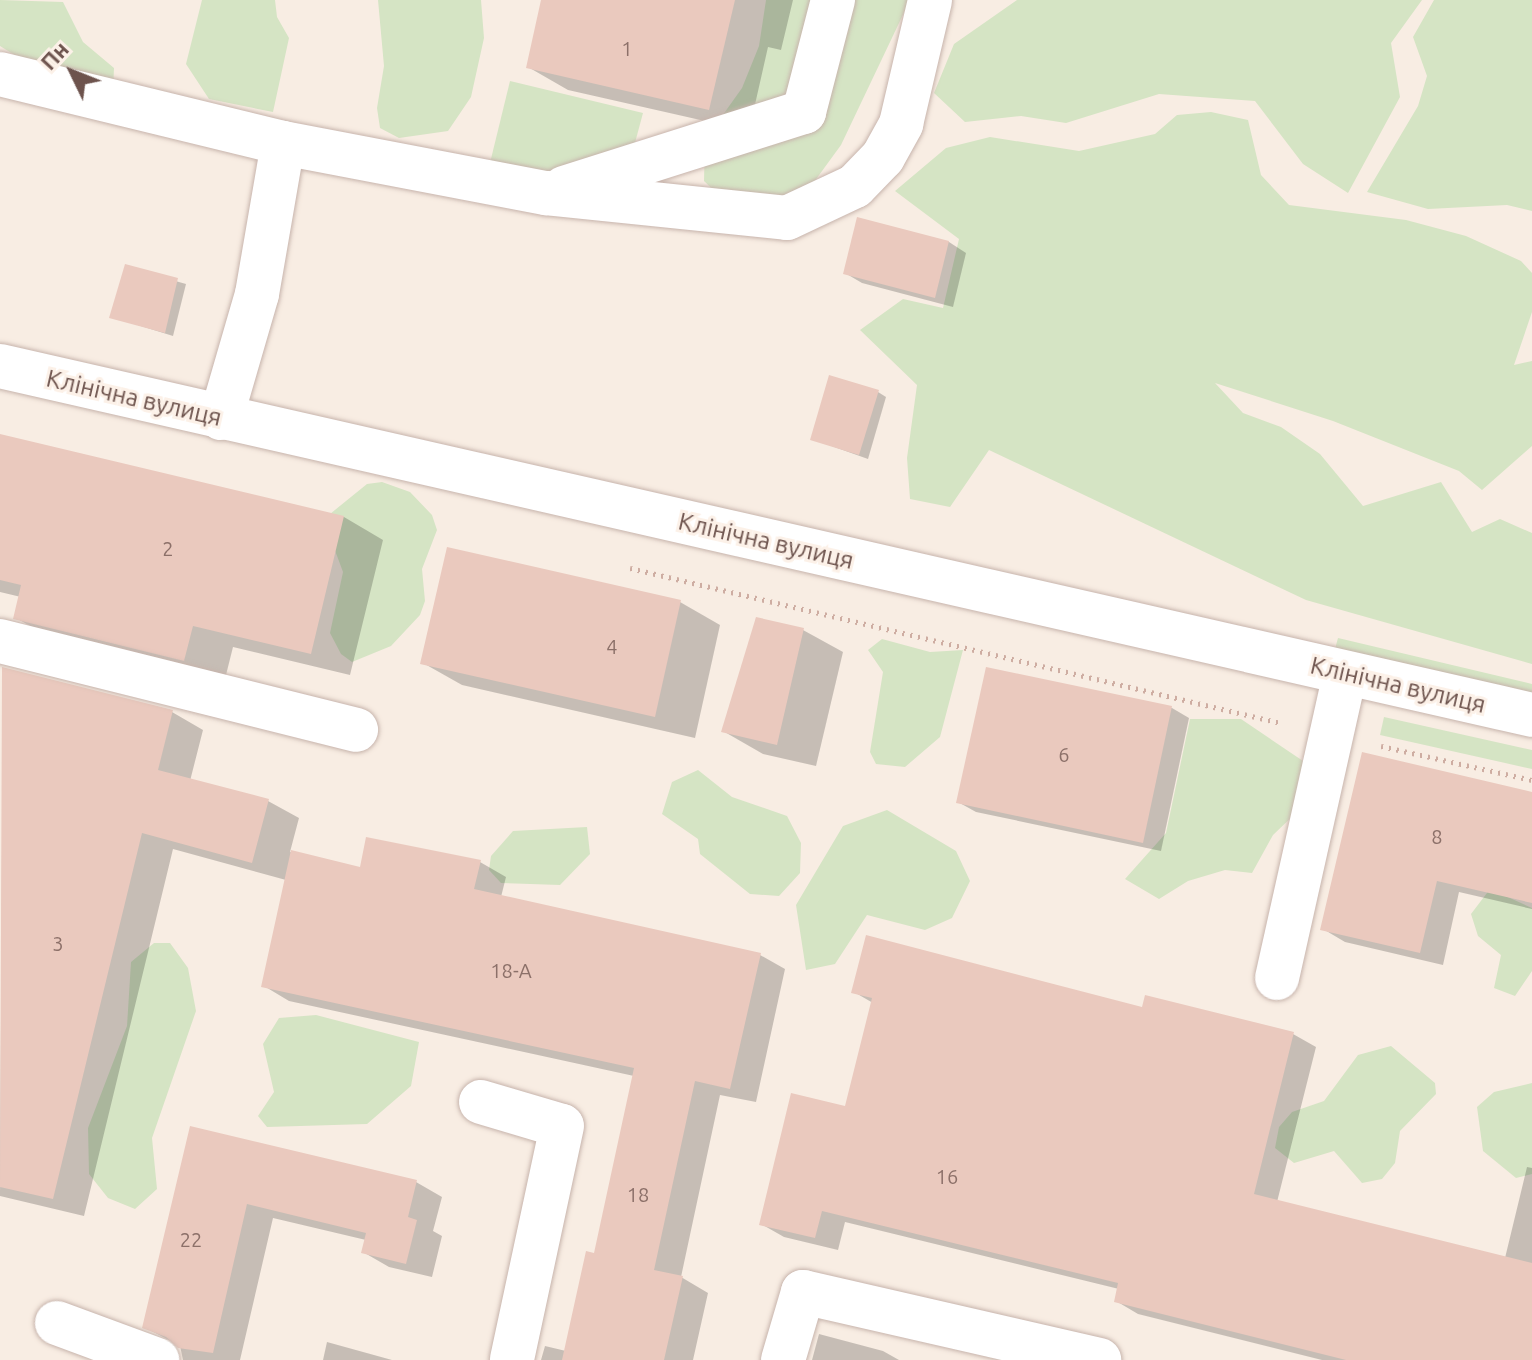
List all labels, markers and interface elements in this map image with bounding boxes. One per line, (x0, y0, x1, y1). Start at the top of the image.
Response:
north arrow (32, 32, 112, 112)
text: Пн (35, 36, 73, 74)
house number: 1 (621, 36, 633, 60)
street label: Клінічна вулиця (44, 364, 224, 432)
street label: Клінічна вулиця (676, 507, 856, 575)
house number: 2 (162, 536, 174, 560)
house number: 4 (606, 634, 618, 658)
street label: Клінічна вулиця (1308, 651, 1488, 719)
house number: 6 (1058, 742, 1070, 766)
house number: 8 (1431, 824, 1443, 848)
house number: 3 (52, 931, 64, 955)
house number: 18-А (490, 958, 532, 982)
house number: 16 (936, 1164, 958, 1188)
house number: 18 (627, 1182, 649, 1206)
house number: 22 (180, 1227, 202, 1251)

